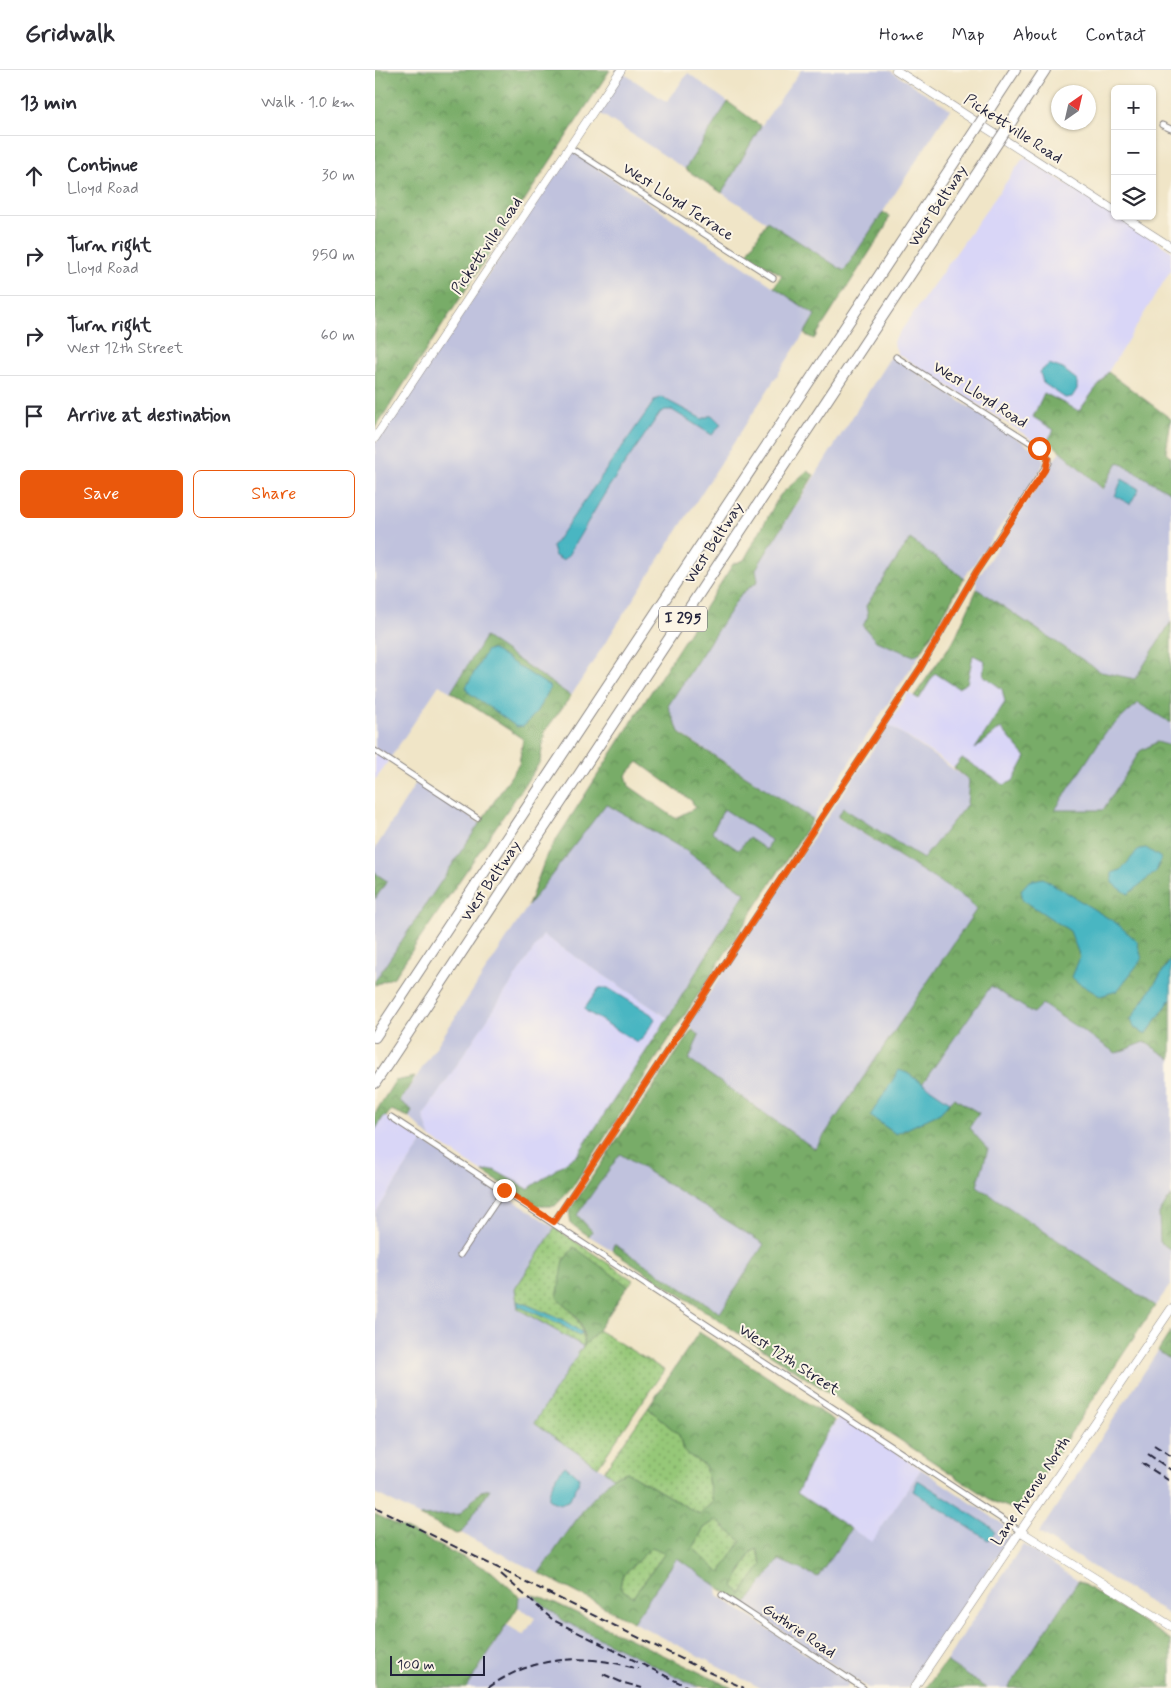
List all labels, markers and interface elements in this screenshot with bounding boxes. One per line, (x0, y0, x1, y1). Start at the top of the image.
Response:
text: Gridwalk (25, 19, 115, 50)
text: Home (879, 23, 924, 47)
text: Map (952, 23, 985, 47)
text: About (1013, 23, 1057, 47)
text: Contact (1085, 23, 1146, 47)
north arrow (1051, 85, 1096, 130)
map controls (1111, 85, 1156, 220)
button: + (1111, 85, 1156, 130)
text: 13 min (20, 89, 77, 117)
street label: Pickettville Road (960, 89, 1066, 169)
text: Walk · 1.0 km (261, 92, 355, 113)
button: − (1111, 130, 1156, 175)
text: Continue (67, 153, 138, 178)
street label: West Lloyd Terrace (618, 158, 738, 246)
street label: West Beltway (904, 161, 972, 251)
icon: ahead (20, 162, 48, 190)
text: 30 m (322, 165, 355, 186)
button: layers (1111, 175, 1156, 220)
text: Lloyd Road (67, 178, 139, 199)
street label: Pickettville Road (447, 193, 527, 299)
text: Turn right (67, 233, 151, 258)
icon: right (20, 242, 48, 270)
text: 950 m (312, 245, 355, 266)
text: Lloyd Road (67, 258, 139, 279)
text: Turn right (67, 313, 151, 338)
icon: right (20, 322, 48, 350)
text: 60 m (321, 325, 355, 346)
text: West 12th Street (67, 338, 183, 359)
street label: West Lloyd Road (929, 357, 1031, 433)
icon: arrive (20, 402, 48, 430)
text: Arrive at destination (67, 403, 231, 428)
route start (1028, 437, 1051, 460)
button: Save (20, 470, 183, 518)
button: Share (193, 470, 355, 518)
street label: West Beltway (680, 498, 748, 588)
road number: I 295 (659, 606, 707, 632)
street label: West Beltway (456, 836, 526, 926)
route end (493, 1179, 516, 1202)
street label: West 12th Street (734, 1320, 844, 1401)
street label: Lane Avenue North (987, 1432, 1075, 1550)
street label: Guthrie Road (758, 1599, 840, 1663)
scale bar (390, 1653, 485, 1676)
text: 100 m (397, 1656, 435, 1674)

